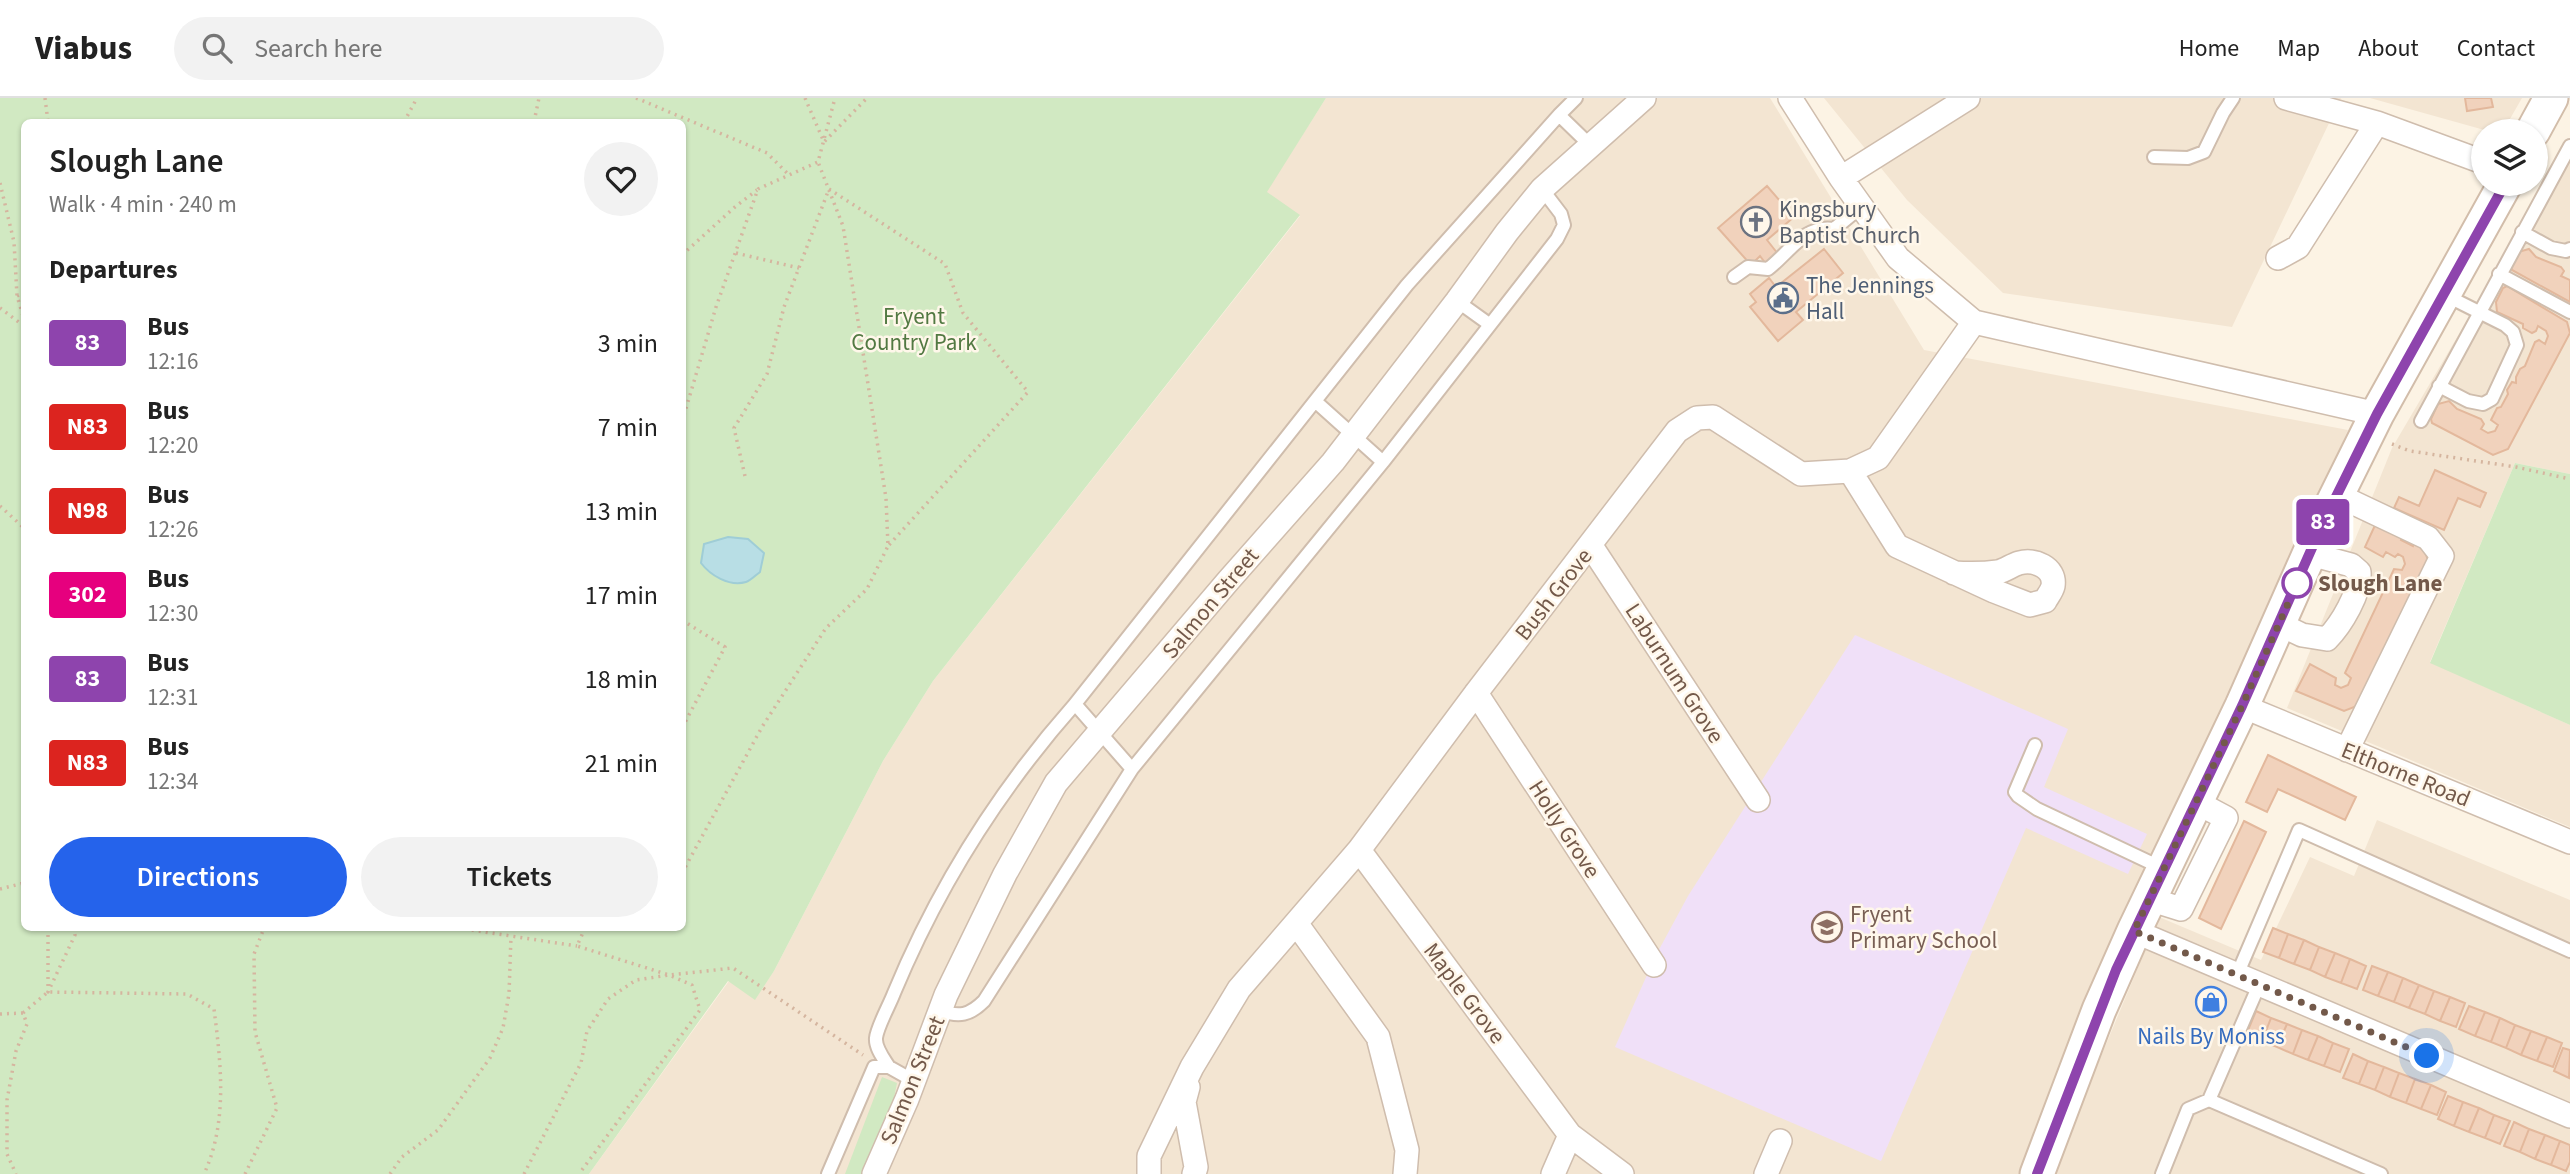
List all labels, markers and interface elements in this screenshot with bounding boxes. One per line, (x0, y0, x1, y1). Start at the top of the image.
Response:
search box (174, 17, 664, 80)
text: Viabus (35, 25, 132, 72)
icon: search (198, 29, 236, 67)
text: Search here (254, 30, 382, 67)
text: Home (2179, 31, 2239, 66)
text: Map (2277, 31, 2320, 66)
text: About (2358, 31, 2419, 66)
text: Contact (2457, 31, 2535, 66)
map controls (2471, 119, 2548, 196)
button: layers (2471, 119, 2548, 196)
text: Slough Lane (49, 138, 223, 185)
button: heart (584, 142, 658, 216)
text: Walk · 4 min · 240 m (49, 188, 237, 221)
place label: Kingsbury Baptist Church (1779, 193, 1920, 252)
church icon: Kingsbury Baptist Church (1739, 205, 1773, 239)
text: Departures (49, 251, 177, 288)
place label: The Jennings Hall (1806, 269, 1934, 328)
public building icon: The Jennings Hall (1766, 281, 1800, 315)
park label: Fryent Country Park (851, 300, 977, 359)
text: Bus (147, 308, 189, 345)
text: 83 (75, 325, 100, 360)
text: 3 min (598, 325, 658, 362)
text: 12:16 (147, 345, 198, 378)
text: Bus (147, 392, 189, 429)
text: N83 (67, 409, 108, 444)
text: 7 min (598, 409, 658, 446)
text: 12:20 (147, 429, 198, 462)
text: Bus (147, 476, 189, 513)
text: N98 (67, 493, 108, 528)
text: 13 min (585, 493, 658, 530)
line badge: 83 (2292, 499, 2354, 545)
text: 83 (2310, 504, 2336, 539)
text: 12:26 (147, 513, 198, 546)
street label: Salmon Street (1154, 540, 1267, 666)
street label: Bush Grove (1507, 541, 1600, 647)
text: Bus (147, 560, 189, 597)
place label: Slough Lane (2318, 567, 2442, 600)
marker: Slough Lane (2282, 568, 2312, 598)
text: 302 (68, 577, 107, 612)
text: 17 min (585, 577, 658, 614)
text: 12:30 (147, 597, 198, 630)
street label: Laburnum Grove (1617, 597, 1732, 750)
text: Bus (147, 644, 189, 681)
text: 83 (75, 661, 100, 696)
text: 18 min (585, 661, 658, 698)
text: 12:31 (147, 681, 198, 714)
text: Bus (147, 728, 189, 765)
street label: Elthorne Road (2336, 734, 2475, 815)
text: N83 (67, 745, 108, 780)
text: 21 min (585, 745, 658, 782)
text: 12:34 (147, 765, 198, 798)
street label: Holly Grove (1521, 774, 1609, 885)
button: Directions (49, 837, 347, 917)
button: Tickets (361, 837, 658, 917)
place label: Fryent Primary School (1850, 898, 1997, 957)
school or university icon: Fryent Primary School (1810, 910, 1844, 944)
street label: Maple Grove (1416, 936, 1514, 1051)
shop icon: Nails By Moniss (2194, 985, 2228, 1019)
street label: Salmon Street (872, 1011, 953, 1149)
place label: Nails By Moniss (2137, 1020, 2285, 1053)
your location (2409, 1038, 2444, 1073)

